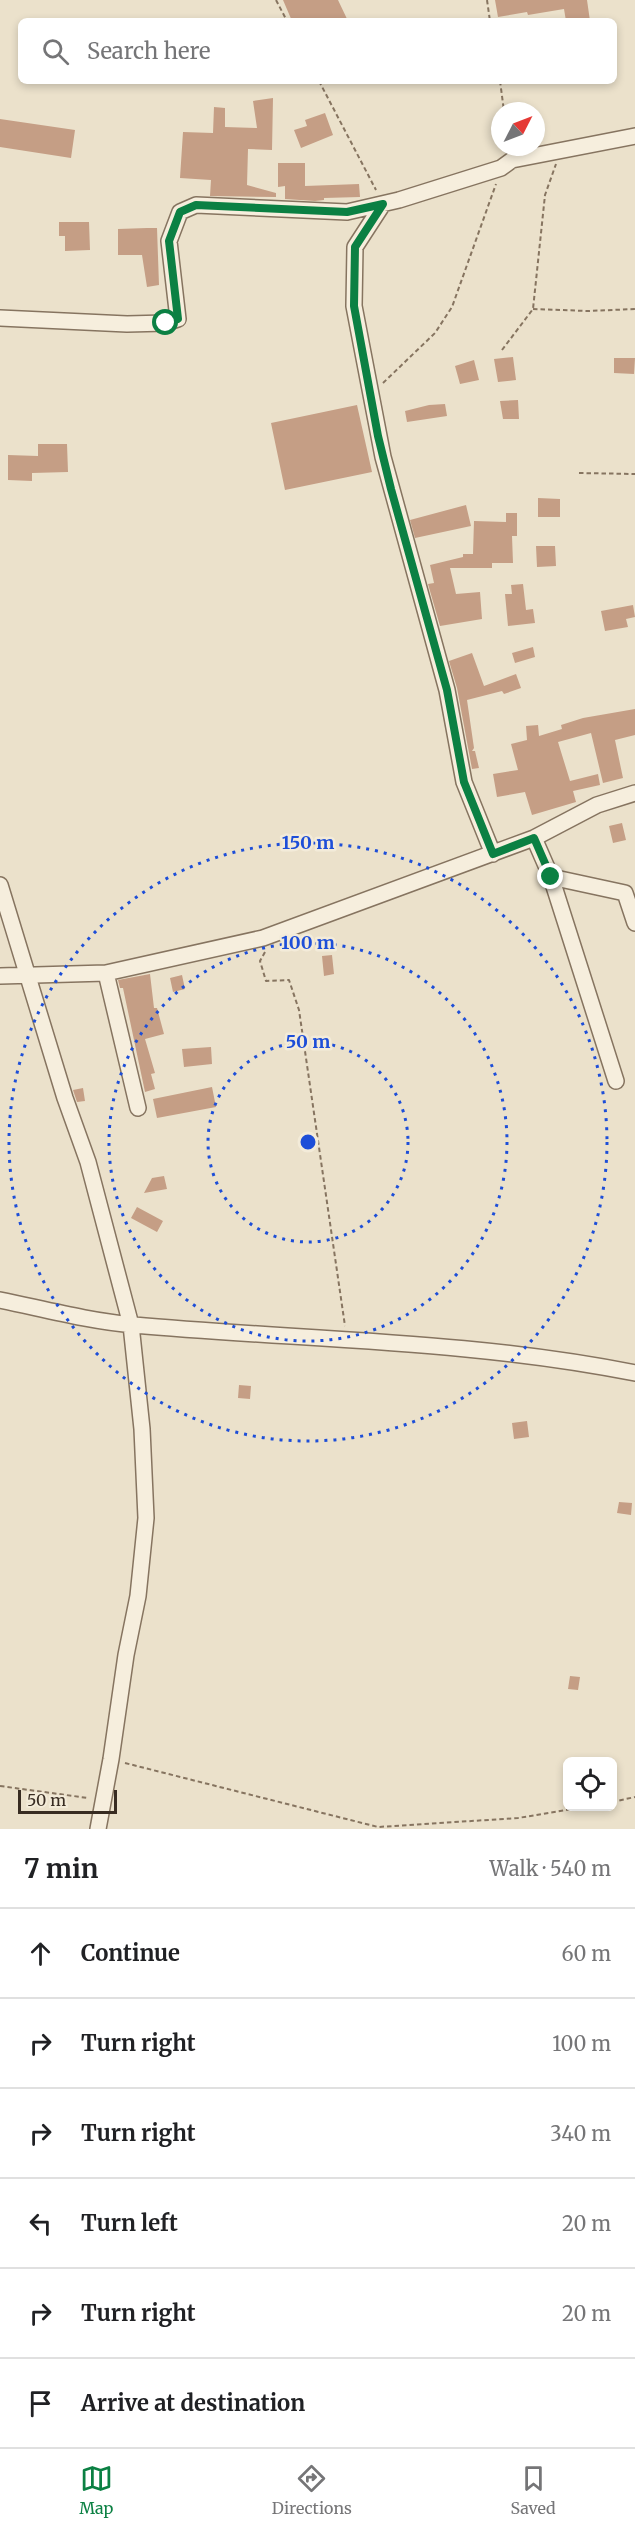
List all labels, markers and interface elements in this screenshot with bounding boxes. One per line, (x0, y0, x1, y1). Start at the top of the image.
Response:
search box (18, 18, 617, 84)
icon: search (39, 35, 72, 68)
text: Search here (87, 37, 210, 65)
north arrow (491, 102, 545, 156)
route start (152, 309, 178, 335)
text: 150 m (282, 831, 334, 854)
route end (537, 863, 563, 889)
text: 100 m (281, 931, 335, 954)
text: 50 m (286, 1030, 330, 1053)
centre of rings (298, 1132, 318, 1152)
map controls (563, 1757, 617, 1811)
button: locate (563, 1757, 617, 1811)
scale bar (18, 1787, 117, 1814)
text: 50 m (27, 1790, 66, 1810)
text: 7 min (24, 1852, 98, 1885)
text: Walk · 540 m (490, 1856, 611, 1881)
icon: ahead (24, 1937, 57, 1970)
text: Continue (81, 1939, 180, 1967)
text: 60 m (561, 1941, 611, 1966)
icon: right (24, 2027, 57, 2060)
text: Turn right (81, 2029, 195, 2057)
text: 100 m (552, 2031, 611, 2056)
icon: right (24, 2117, 57, 2150)
text: Turn right (81, 2119, 195, 2147)
text: 340 m (550, 2121, 611, 2146)
icon: left (24, 2207, 57, 2240)
text: Turn left (81, 2209, 178, 2237)
text: 20 m (562, 2211, 611, 2236)
icon: right (24, 2297, 57, 2330)
text: Turn right (81, 2299, 195, 2327)
text: 20 m (562, 2301, 611, 2326)
icon: arrive (24, 2387, 57, 2420)
text: Arrive at destination (81, 2389, 305, 2417)
tab: Map (79, 2462, 113, 2518)
tab: Directions (272, 2462, 352, 2518)
tab: Saved (510, 2462, 556, 2518)

